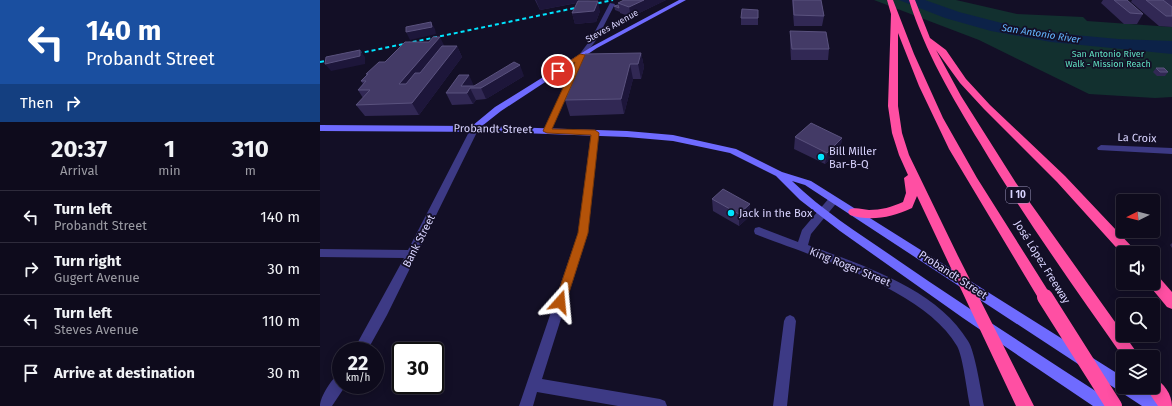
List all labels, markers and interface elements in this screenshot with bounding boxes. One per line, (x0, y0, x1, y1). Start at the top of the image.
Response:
street label: Steves Avenue (584, 7, 640, 45)
text: 140 m (86, 14, 162, 47)
icon: left (20, 16, 72, 68)
water label: San Antonio River (1000, 22, 1082, 46)
text: Probandt Street (86, 48, 215, 70)
park label: San Antonio River Walk - Mission Reach (1065, 49, 1151, 69)
pin (541, 54, 575, 88)
icon: arrive (547, 60, 569, 82)
icon: right (62, 92, 84, 114)
text: Then (20, 94, 54, 112)
street label: Probandt Street (454, 122, 532, 136)
street label: La Croix (1117, 131, 1157, 145)
text: 20:37 (51, 135, 107, 163)
text: 1 (164, 135, 175, 163)
text: 310 (232, 135, 269, 163)
place label: Bill Miller Bar-B-Q (829, 145, 877, 171)
marker: Bill Miller Bar-B-Q (816, 152, 826, 162)
text: Arrival (60, 163, 98, 178)
text: min (158, 163, 181, 178)
text: m (245, 163, 256, 178)
road number: I 10 (1006, 187, 1030, 203)
north arrow (1116, 194, 1160, 238)
map controls (1116, 194, 1160, 394)
text: Turn left (54, 200, 112, 218)
icon: left (20, 206, 42, 228)
place label: Jack in the Box (739, 207, 813, 220)
text: 140 m (260, 208, 300, 226)
marker: Jack in the Box (726, 208, 736, 218)
street label: Bank Street (400, 212, 438, 270)
text: Probandt Street (54, 218, 147, 233)
street label: José López Freeway (1011, 218, 1073, 306)
street label: King Roger Street (808, 245, 892, 289)
button: sound (1116, 246, 1160, 290)
street label: Probandt Street (916, 248, 990, 302)
text: Turn right (54, 252, 121, 270)
icon: right (20, 258, 42, 280)
text: 30 m (267, 260, 300, 278)
text: Gugert Avenue (54, 270, 140, 285)
position arrow (539, 281, 581, 323)
button: search (1116, 298, 1160, 342)
text: Turn left (54, 304, 112, 322)
icon: left (20, 310, 42, 332)
text: 110 m (262, 312, 300, 330)
text: Steves Avenue (54, 322, 139, 337)
speed limit sign: 30 (392, 342, 444, 394)
button: layers (1116, 350, 1160, 394)
text: 22 (348, 351, 368, 375)
icon: arrive (20, 362, 42, 384)
text: Arrive at destination (54, 364, 195, 382)
text: 30 m (267, 364, 300, 382)
text: km/h (346, 372, 370, 384)

